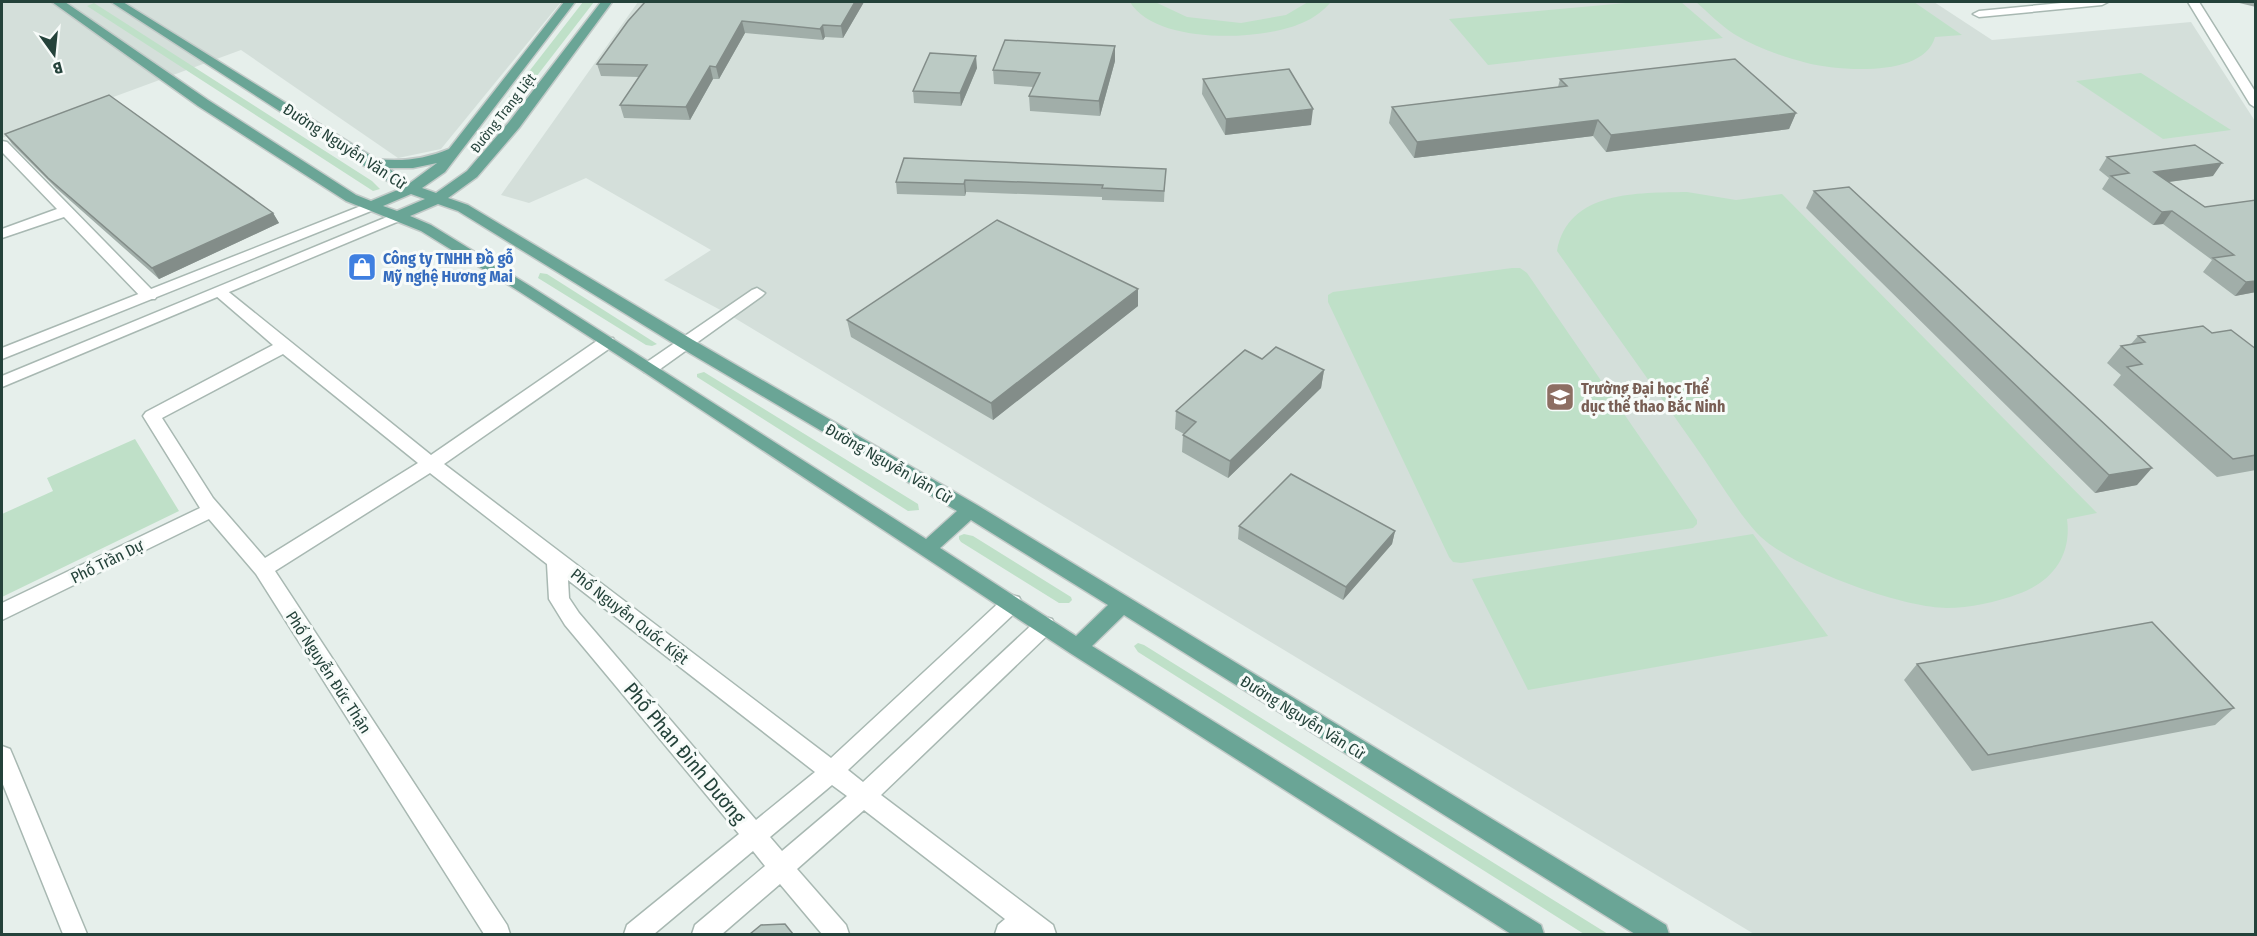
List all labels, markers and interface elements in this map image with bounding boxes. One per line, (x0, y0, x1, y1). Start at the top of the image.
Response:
north arrow (24, 24, 84, 84)
text: B (51, 58, 65, 78)
street label: Đường Trang Liệt (467, 70, 540, 157)
street label: Đường Nguyễn Văn Cừ (279, 99, 410, 193)
place label: Công ty TNHH Đồ gỗ Mỹ nghệ Hương Mai (383, 248, 514, 286)
shop icon: Công ty TNHH Đồ gỗ Mỹ nghệ Hương Mai (346, 251, 378, 283)
place label: Trường Đại học Thể dục thể thao Bắc Ninh (1581, 376, 1725, 416)
school or university icon: Trường Đại học Thể dục thể thao Bắc Ninh (1544, 381, 1576, 413)
street label: Đường Nguyễn Văn Cừ (822, 419, 956, 508)
street label: Phố Trần Dự (67, 535, 147, 587)
street label: Phố Nguyễn Quốc Kiệt (567, 564, 694, 669)
street label: Phố Nguyễn Đức Thận (282, 607, 376, 737)
street label: Đường Nguyễn Văn Cừ (1237, 671, 1369, 764)
street label: Phố Phan Đình Dương (619, 677, 752, 829)

